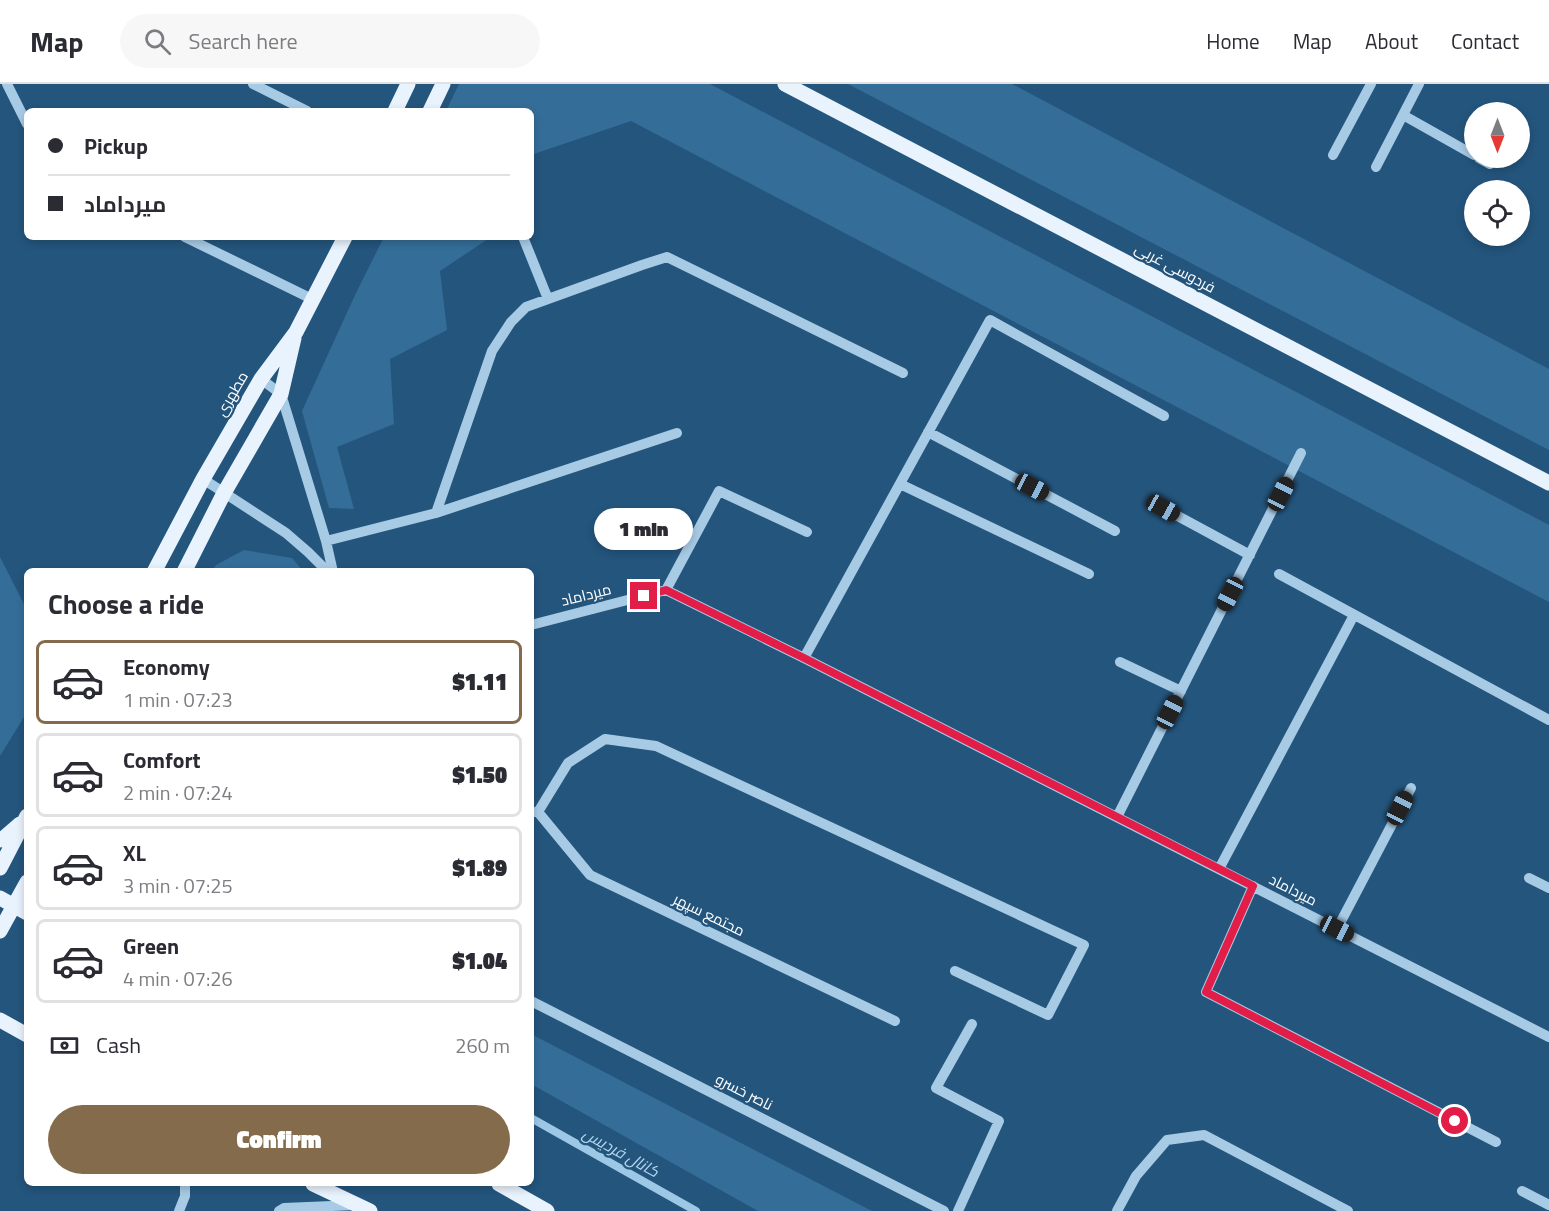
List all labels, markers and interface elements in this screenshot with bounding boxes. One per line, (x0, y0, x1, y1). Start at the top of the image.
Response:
search box (120, 14, 540, 68)
text: Map (30, 20, 84, 63)
text: Search here (189, 24, 298, 58)
icon: search (141, 25, 174, 58)
text: Home (1206, 25, 1260, 57)
text: Map (1293, 25, 1332, 57)
text: About (1365, 25, 1418, 57)
text: Contact (1451, 25, 1519, 57)
north arrow (1464, 102, 1530, 168)
map controls (1464, 102, 1530, 246)
text: Pickup (84, 129, 148, 163)
button: locate (1464, 180, 1530, 246)
text: میرداماد (84, 187, 166, 221)
street label: فردوسی غربی (1131, 237, 1220, 299)
street label: مطهری (209, 367, 254, 421)
car (1012, 471, 1052, 503)
car (1265, 474, 1297, 514)
car (1143, 491, 1183, 525)
callout: 1 min (594, 509, 694, 551)
text: 1 min (619, 513, 668, 544)
car (1214, 574, 1246, 614)
street label: میرداماد (558, 577, 613, 612)
route end (630, 582, 657, 609)
text: Choose a ride (48, 583, 204, 624)
text: Economy (123, 650, 210, 684)
icon: car (51, 655, 105, 709)
text: $1.11 (452, 665, 507, 699)
text: 1 min · 07:23 (123, 684, 233, 715)
car (1154, 692, 1186, 732)
text: Comfort (123, 743, 201, 777)
icon: car (51, 748, 105, 802)
text: $1.50 (452, 758, 507, 792)
text: 2 min · 07:24 (123, 777, 233, 808)
car (1384, 788, 1416, 828)
text: XL (123, 836, 146, 870)
icon: car (51, 841, 105, 895)
text: $1.89 (452, 851, 507, 885)
street label: میرداماد (1265, 868, 1321, 911)
text: 3 min · 07:25 (123, 870, 233, 901)
street label: مجتمع سپهر (669, 887, 749, 942)
car (1317, 913, 1357, 945)
text: Green (123, 929, 179, 963)
icon: car (51, 934, 105, 988)
text: $1.04 (452, 944, 507, 978)
text: 4 min · 07:26 (123, 963, 233, 994)
text: Cash (96, 1028, 141, 1062)
icon: cash (48, 1029, 81, 1062)
text: 260 m (455, 1030, 510, 1061)
street label: ناصر خسرو (712, 1067, 777, 1116)
button: Confirm (48, 1105, 510, 1174)
route start (1441, 1107, 1468, 1134)
water label: کانال فردیس (578, 1121, 664, 1183)

